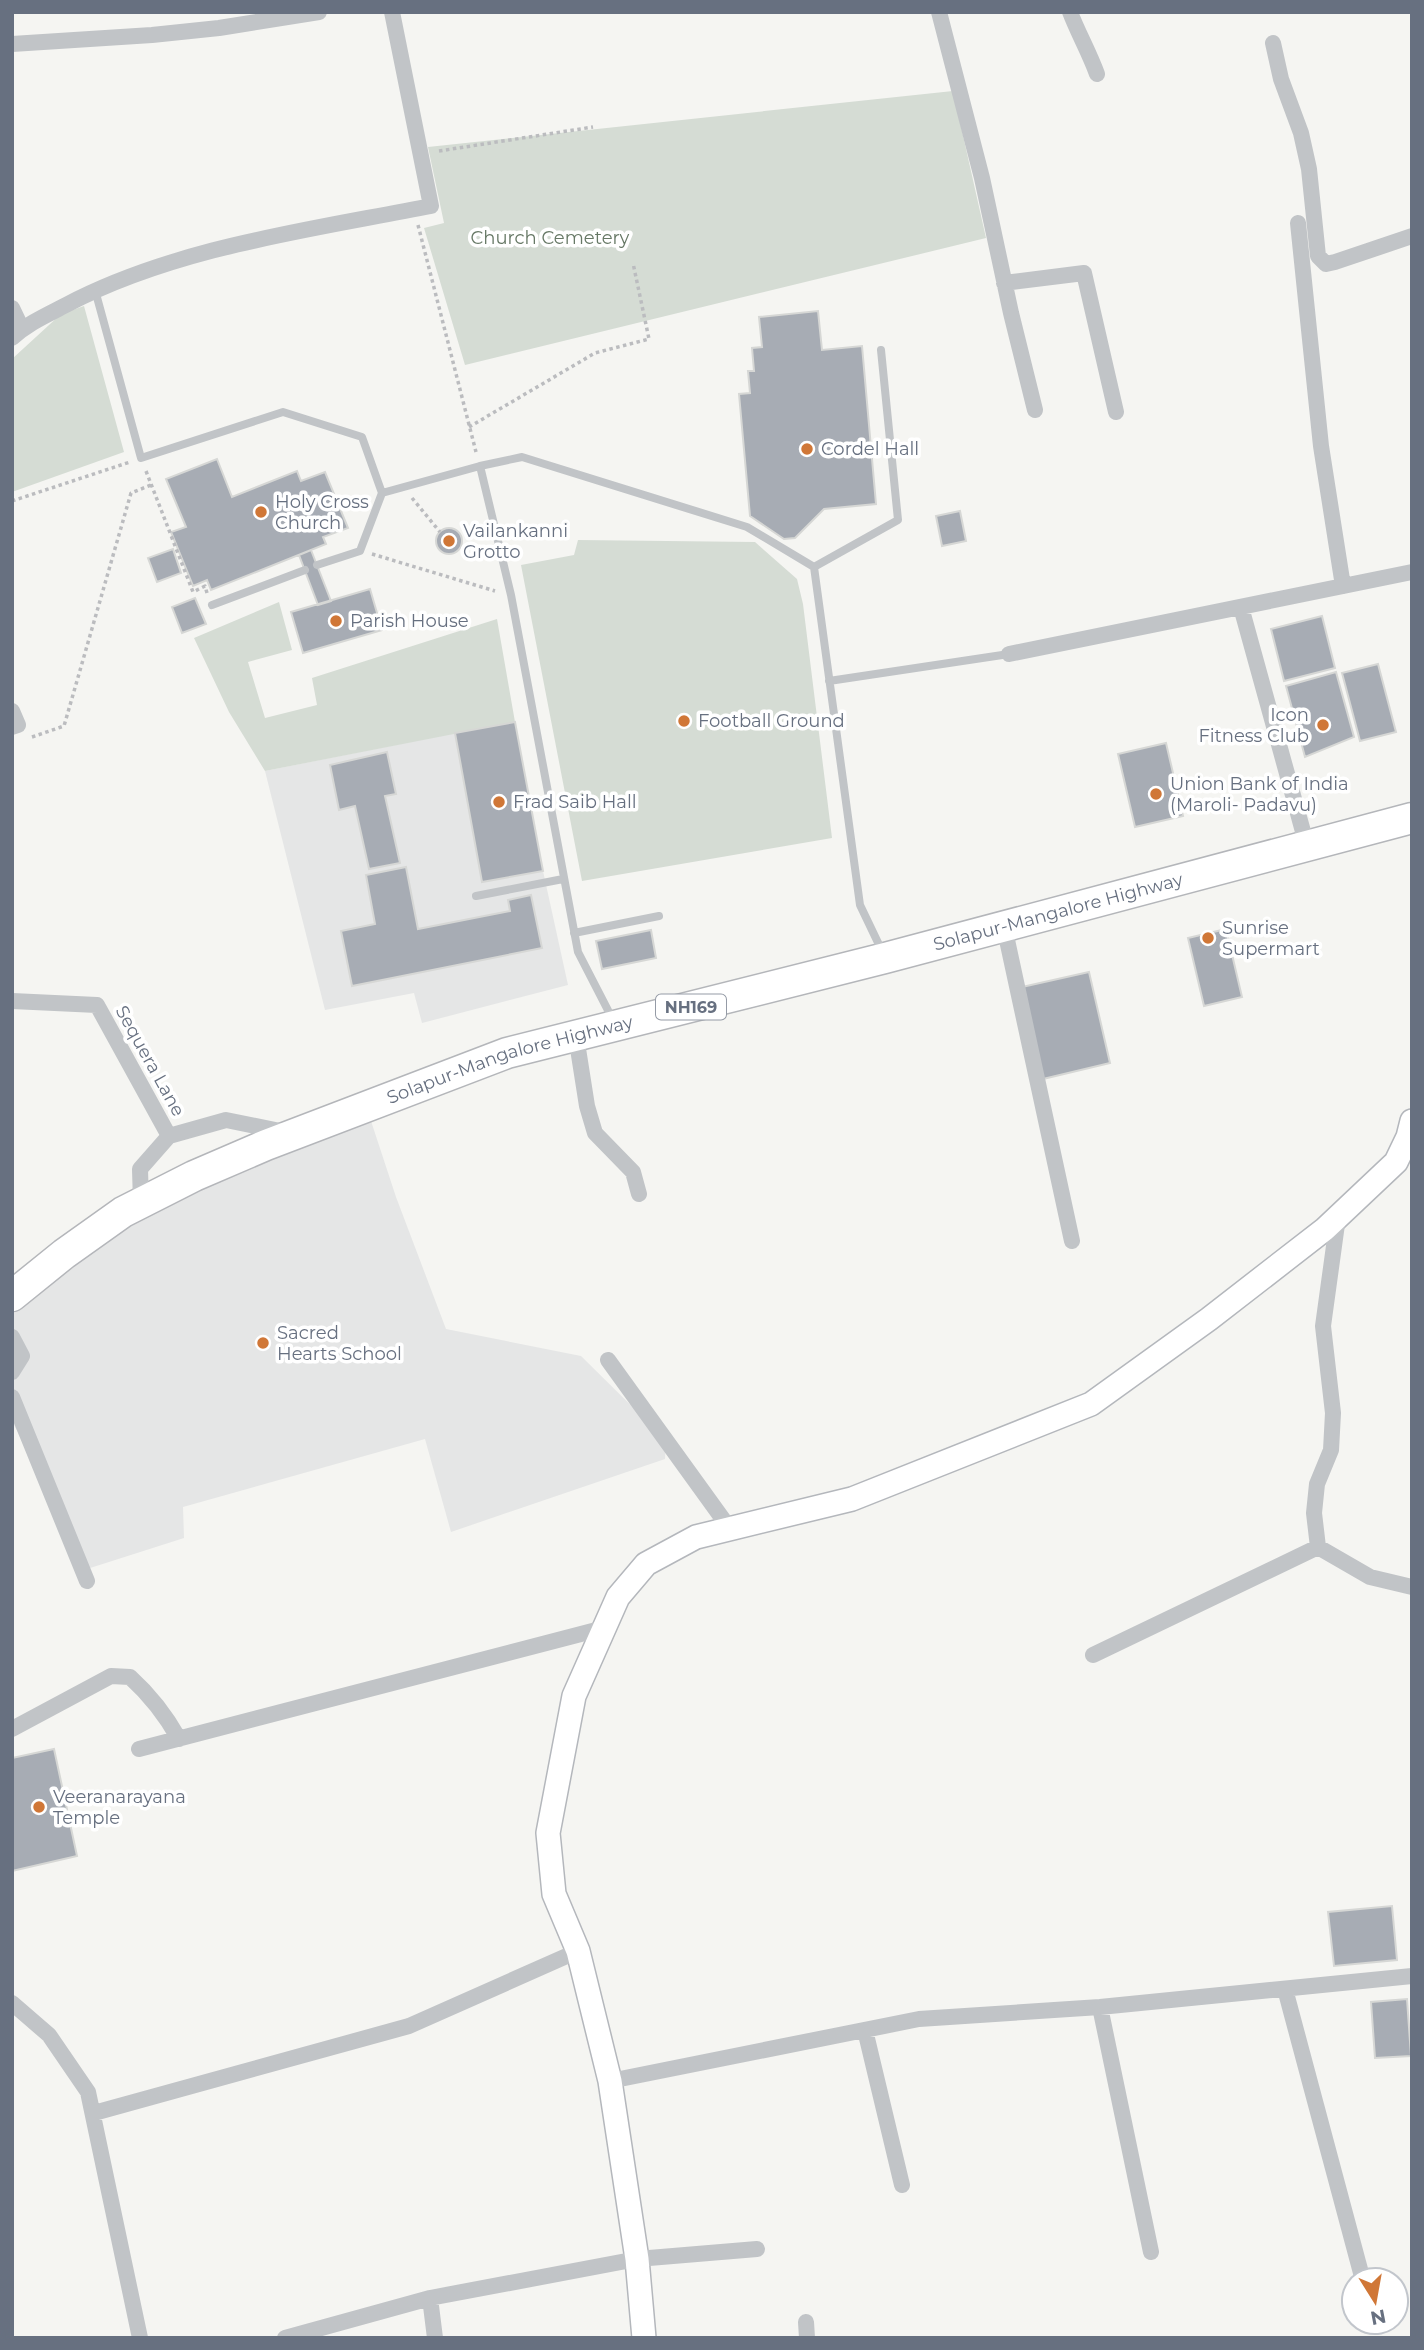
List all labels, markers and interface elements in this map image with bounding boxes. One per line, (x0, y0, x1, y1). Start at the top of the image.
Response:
park label: Church Cemetery (471, 227, 630, 249)
place label: Cordel Hall (821, 438, 919, 460)
marker: Cordel Hall (799, 441, 815, 457)
place label: Holy Cross Church (275, 491, 369, 534)
marker: Holy Cross Church (253, 504, 269, 520)
place label: Vailankanni Grotto (463, 520, 568, 563)
marker: Vailankanni Grotto (441, 533, 457, 549)
place label: Parish House (350, 610, 469, 632)
marker: Parish House (328, 613, 344, 629)
place label: Icon Fitness Club (1198, 704, 1309, 747)
place label: Football Ground (698, 710, 845, 732)
marker: Football Ground (676, 713, 692, 729)
marker: Icon Fitness Club (1315, 717, 1331, 733)
place label: Union Bank of India (Maroli- Padavu) (1170, 773, 1349, 816)
marker: Union Bank of India (Maroli- Padavu) (1148, 786, 1164, 802)
place label: Frad Saib Hall (513, 791, 637, 813)
marker: Frad Saib Hall (491, 794, 507, 810)
street label: Solapur-Mangalore Highway (931, 868, 1185, 956)
place label: Sunrise Supermart (1222, 917, 1320, 960)
marker: Sunrise Supermart (1200, 930, 1216, 946)
road number: NH169 (656, 995, 726, 1020)
street label: Sequera Lane (111, 1002, 190, 1120)
street label: Solapur-Mangalore Highway (384, 1011, 635, 1109)
place label: Sacred Hearts School (277, 1322, 402, 1365)
marker: Sacred Hearts School (255, 1335, 271, 1351)
place label: Veeranarayana Temple (53, 1786, 186, 1829)
marker: Veeranarayana Temple (31, 1799, 47, 1815)
north arrow (1340, 2266, 1410, 2336)
text: N (1368, 2304, 1388, 2330)

